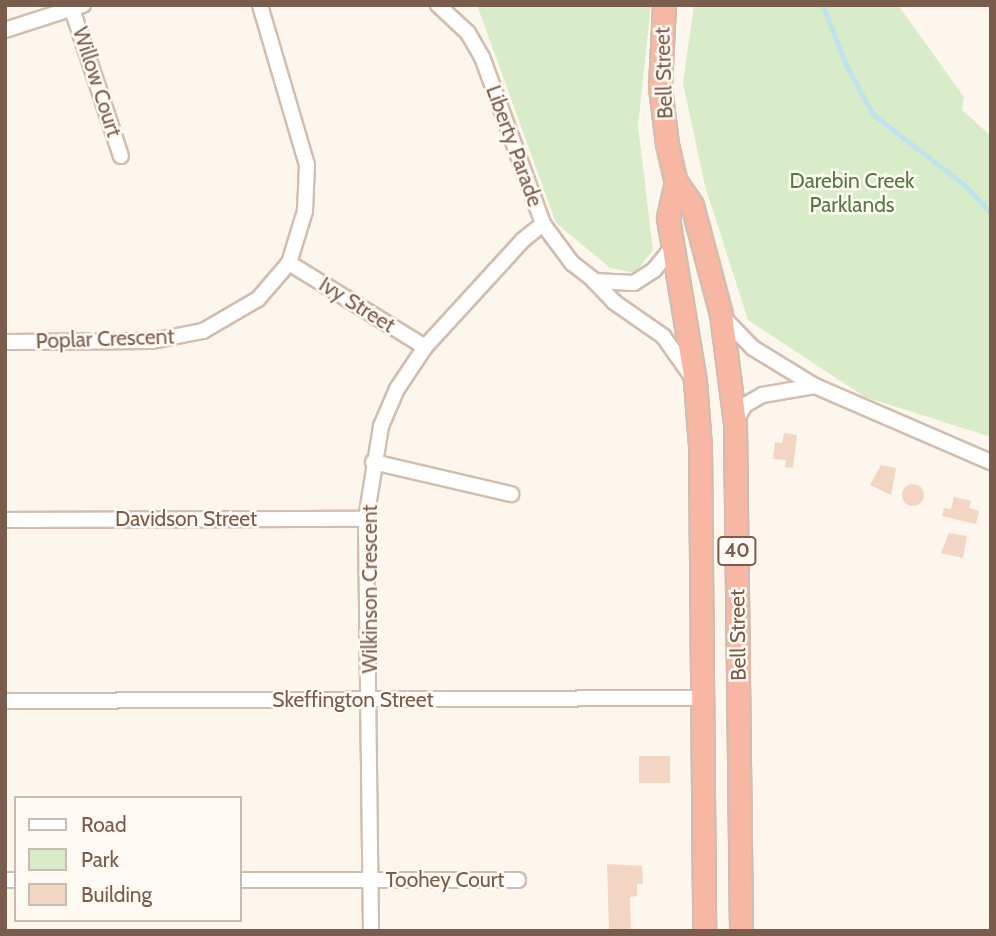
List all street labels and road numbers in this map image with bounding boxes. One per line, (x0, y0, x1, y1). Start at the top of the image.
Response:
street label: Willow Court (67, 24, 127, 140)
street label: Bell Street (650, 27, 678, 119)
street label: Liberty Parade (480, 82, 548, 210)
street label: Ivy Street (314, 272, 400, 338)
street label: Poplar Crescent (35, 324, 175, 354)
street label: Wilkinson Crescent (357, 505, 383, 673)
street label: Davidson Street (115, 506, 257, 532)
road number: 40 (716, 536, 758, 566)
street label: Bell Street (725, 589, 751, 681)
street label: Skeffington Street (272, 687, 434, 713)
street label: Toohey Court (386, 867, 504, 893)

